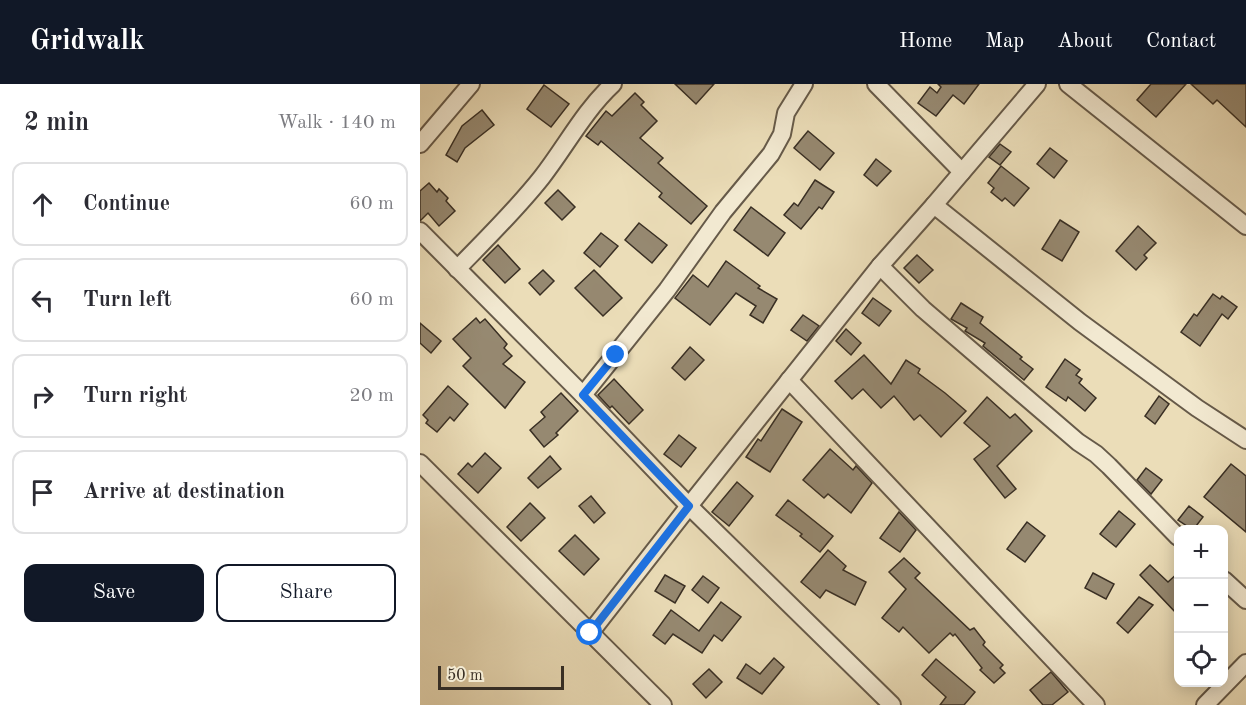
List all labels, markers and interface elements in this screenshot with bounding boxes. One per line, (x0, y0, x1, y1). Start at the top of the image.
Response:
text: Gridwalk (30, 28, 145, 56)
text: Home (899, 31, 952, 52)
text: Map (985, 31, 1024, 52)
text: About (1057, 31, 1113, 52)
text: Contact (1146, 31, 1216, 52)
text: 2 min (24, 110, 89, 136)
text: Walk · 140 m (277, 113, 396, 133)
icon: ahead (26, 188, 59, 221)
text: Continue (83, 193, 170, 215)
text: 60 m (349, 194, 394, 214)
icon: left (26, 284, 59, 317)
text: Turn left (83, 289, 172, 311)
text: 60 m (349, 290, 394, 310)
route end (602, 341, 628, 367)
icon: right (26, 380, 59, 413)
text: Turn right (83, 385, 187, 407)
text: 20 m (349, 386, 394, 406)
icon: arrive (26, 476, 59, 509)
text: Arrive at destination (83, 481, 285, 503)
map controls (1174, 525, 1228, 687)
button: + (1174, 525, 1228, 579)
button: Save (24, 564, 204, 622)
button: Share (216, 564, 396, 622)
button: − (1174, 579, 1228, 633)
route start (576, 619, 602, 645)
button: locate (1174, 633, 1228, 687)
scale bar (438, 663, 564, 690)
text: 50 m (447, 668, 483, 684)

